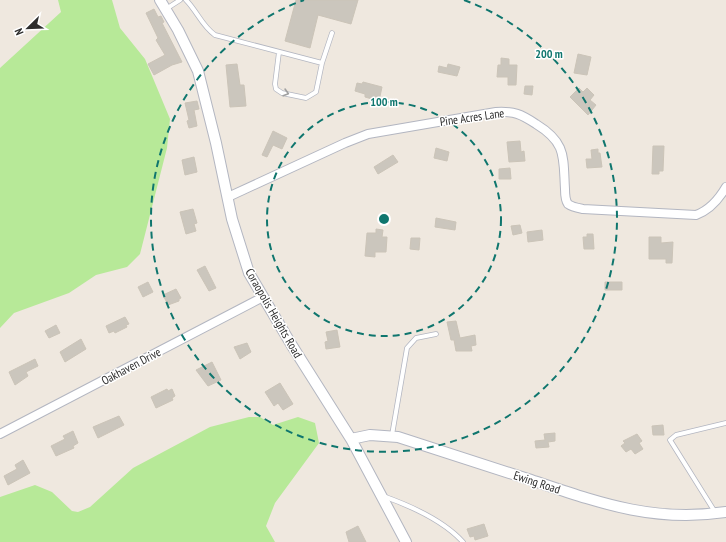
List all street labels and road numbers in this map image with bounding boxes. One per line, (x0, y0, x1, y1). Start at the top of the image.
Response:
street label: Pine Acres Lane (439, 105, 505, 129)
street label: Coraopolis Heights Road (242, 266, 306, 360)
street label: Oakhaven Drive (99, 344, 163, 388)
street label: Ewing Road (512, 467, 562, 497)

